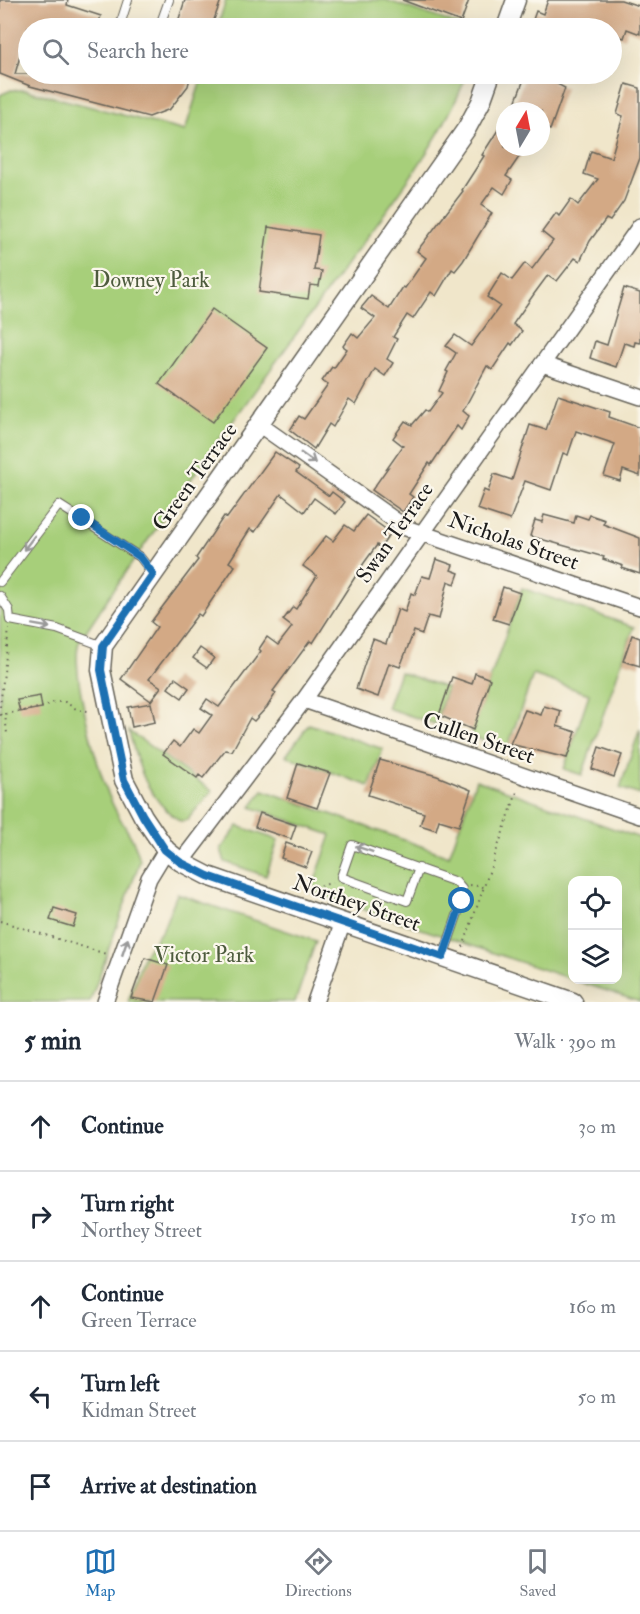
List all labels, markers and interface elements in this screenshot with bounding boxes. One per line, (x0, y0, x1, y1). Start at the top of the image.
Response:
search box (18, 18, 622, 84)
icon: search (39, 35, 72, 68)
text: Search here (87, 37, 189, 65)
north arrow (496, 102, 550, 156)
park label: Downey Park (93, 266, 210, 294)
street label: Green Terrace (146, 417, 244, 536)
one-way arrow (300, 452, 316, 465)
street label: Swan Terrace (350, 477, 440, 588)
route end (68, 504, 94, 530)
street label: Nicholas Street (445, 506, 583, 576)
one-way arrow (23, 535, 36, 551)
one-way arrow (31, 621, 51, 632)
street label: Cullen Street (419, 706, 538, 770)
one-way arrow (355, 843, 374, 854)
street label: Northey Street (289, 868, 424, 938)
map controls (568, 876, 622, 984)
button: locate (568, 876, 622, 930)
route start (448, 887, 474, 913)
button: layers (568, 930, 622, 984)
one-way arrow (121, 938, 132, 957)
park label: Victor Park (154, 941, 255, 969)
text: 5 min (24, 1025, 81, 1057)
text: Walk · 390 m (514, 1029, 616, 1054)
icon: ahead (24, 1110, 57, 1143)
text: Continue (81, 1112, 164, 1140)
text: 30 m (578, 1114, 616, 1139)
text: Turn right (81, 1190, 174, 1218)
icon: right (24, 1200, 57, 1233)
text: 150 m (570, 1204, 616, 1229)
text: Northey Street (81, 1218, 202, 1243)
text: Continue (81, 1280, 164, 1308)
icon: ahead (24, 1290, 57, 1323)
text: 160 m (569, 1294, 616, 1319)
text: Green Terrace (81, 1308, 197, 1333)
text: Turn left (81, 1370, 160, 1398)
icon: left (24, 1380, 57, 1413)
text: 50 m (577, 1384, 616, 1409)
text: Kidman Street (81, 1398, 197, 1423)
icon: arrive (24, 1470, 57, 1503)
text: Arrive at destination (81, 1472, 257, 1500)
tab: Map (84, 1545, 117, 1601)
tab: Directions (285, 1545, 352, 1601)
tab: Saved (520, 1545, 556, 1601)

